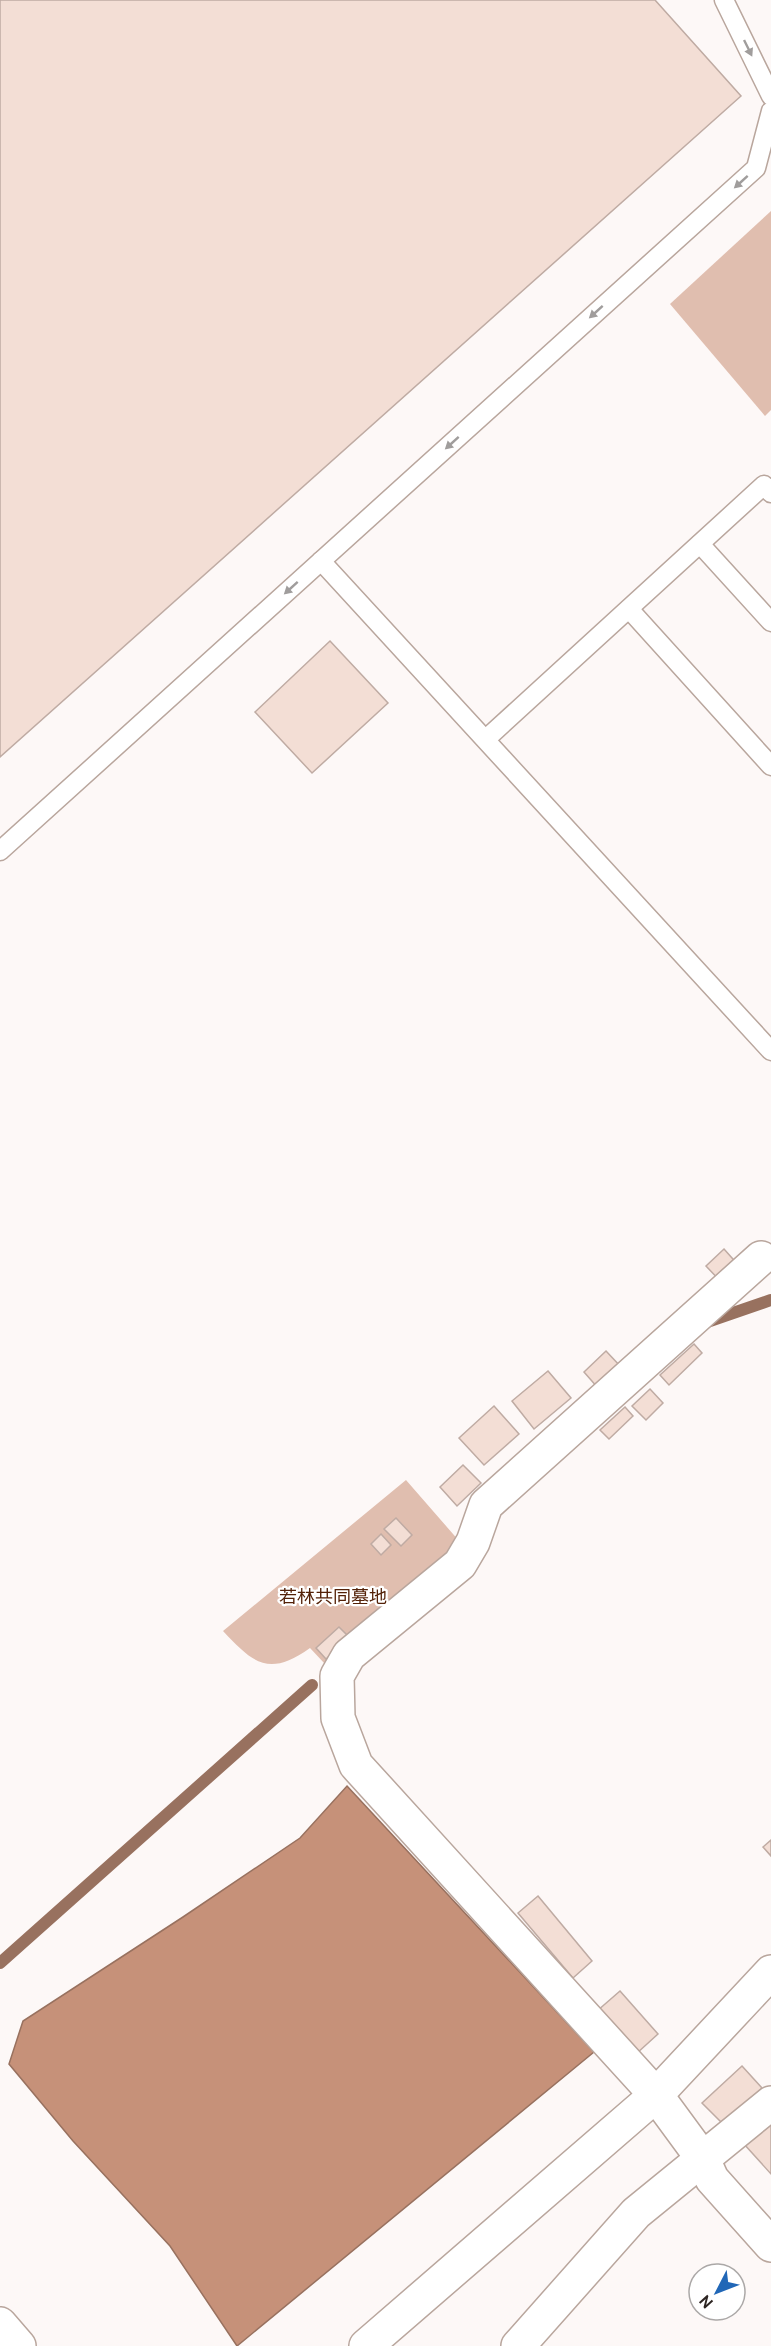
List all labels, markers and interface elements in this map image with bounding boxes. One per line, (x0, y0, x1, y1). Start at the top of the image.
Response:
one-way arrow (743, 40, 752, 57)
one-way arrow (734, 175, 749, 188)
one-way arrow (589, 305, 604, 319)
one-way arrow (445, 436, 460, 449)
one-way arrow (284, 581, 299, 595)
park label: 若林共同墓地 (279, 1586, 387, 1608)
north arrow (687, 2262, 747, 2322)
text: N (695, 2291, 717, 2312)

